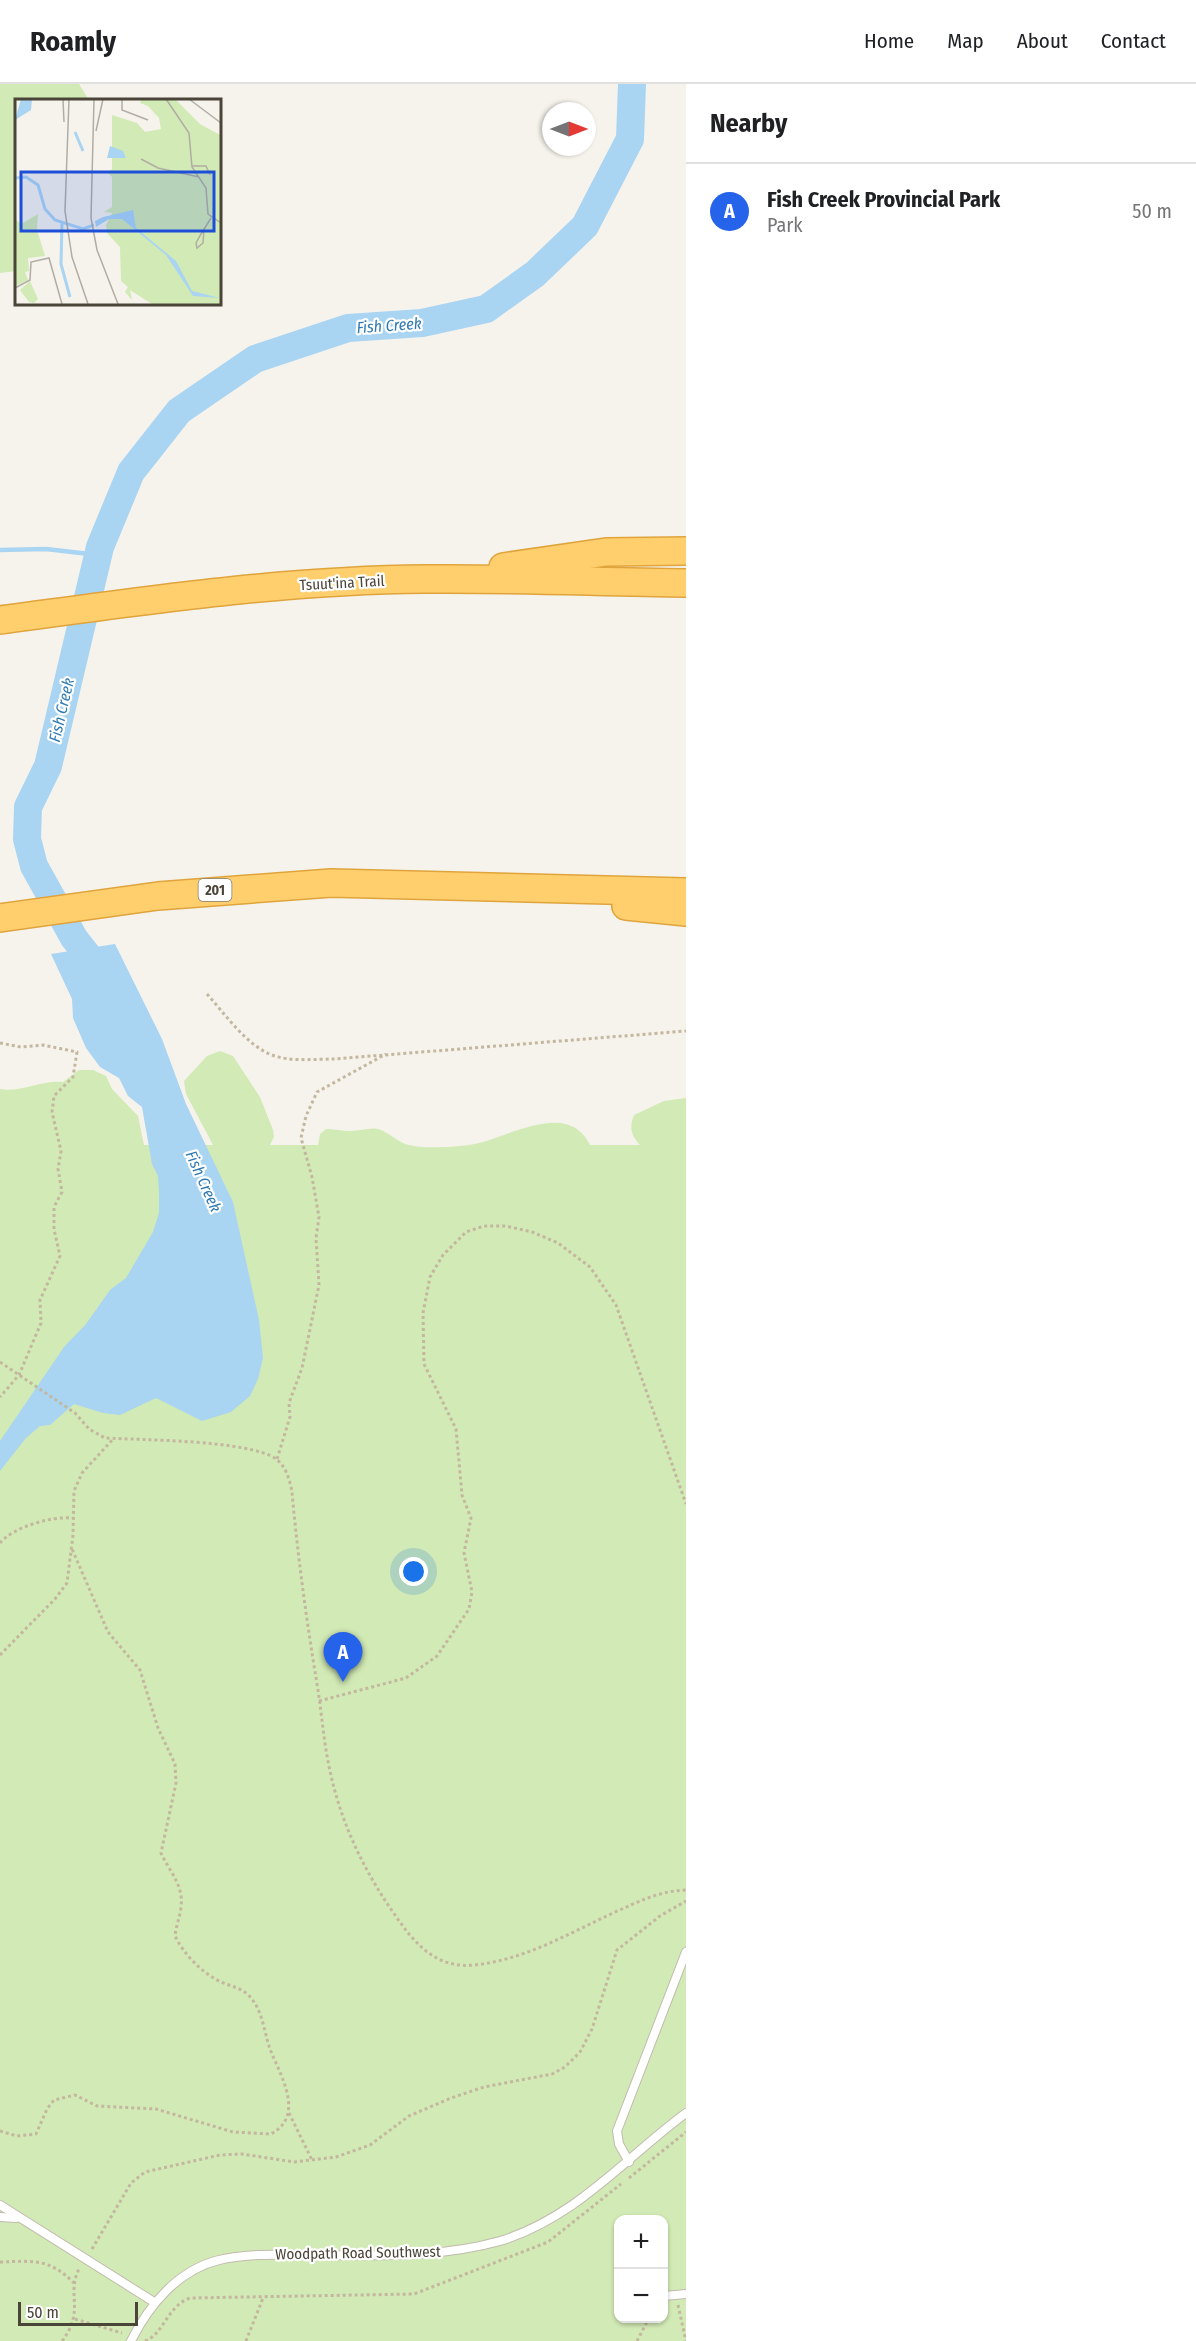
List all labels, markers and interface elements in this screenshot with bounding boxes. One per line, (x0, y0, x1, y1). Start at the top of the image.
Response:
text: Roamly (30, 25, 116, 58)
text: Home (864, 28, 914, 54)
text: Map (947, 28, 984, 54)
text: About (1017, 28, 1068, 54)
text: Contact (1101, 28, 1166, 54)
inset map (15, 99, 220, 304)
north arrow (542, 102, 596, 156)
text: Nearby (710, 108, 787, 139)
text: Fish Creek Provincial Park (767, 186, 1000, 213)
text: A (724, 199, 735, 223)
text: 50 m (1132, 199, 1172, 223)
text: Park (767, 213, 803, 237)
water label: Fish Creek (356, 314, 422, 337)
street label: Tsuut'ina Trail (299, 572, 385, 594)
water label: Fish Creek (45, 676, 78, 744)
road number: 201 (198, 879, 232, 901)
water label: Fish Creek (182, 1148, 226, 1215)
your location (399, 1557, 428, 1586)
pin: A (324, 1632, 362, 1682)
map controls (614, 2215, 668, 2323)
button: + (614, 2215, 668, 2269)
street label: Woodpath Road Southwest (275, 2243, 441, 2263)
button: − (614, 2269, 668, 2323)
scale bar (18, 2299, 138, 2326)
text: 50 m (27, 2303, 59, 2322)

